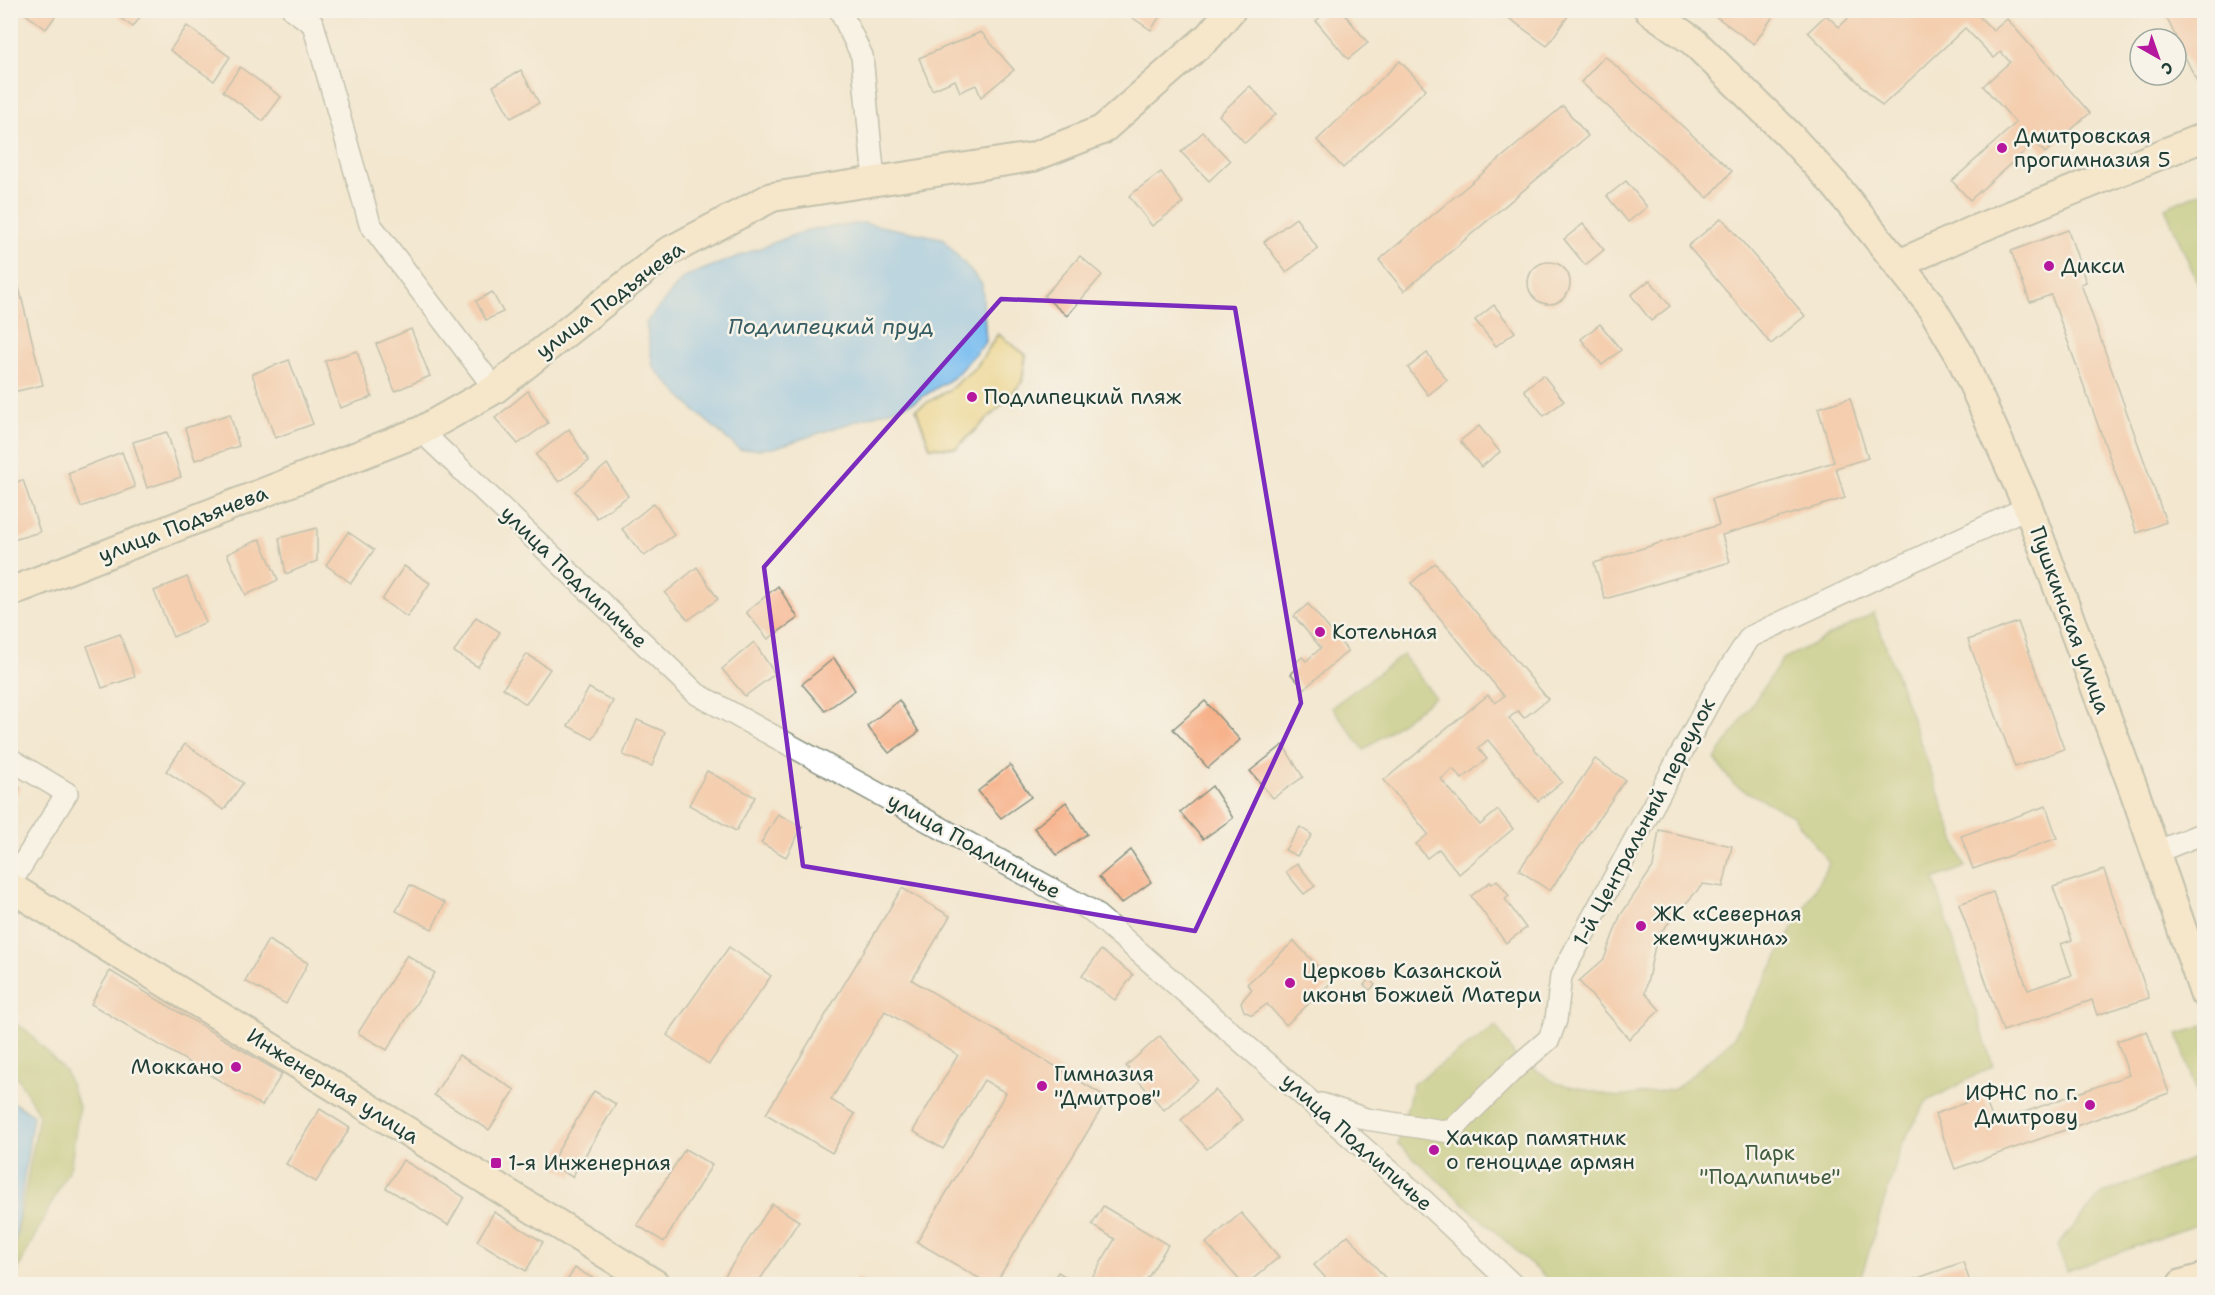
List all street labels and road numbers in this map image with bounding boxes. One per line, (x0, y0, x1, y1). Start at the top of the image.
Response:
street label: улица Подъячева (530, 235, 690, 365)
street label: улица Подъячева (94, 479, 272, 569)
street label: улица Подлипичье (494, 499, 654, 655)
street label: Пушкинская улица (2023, 522, 2117, 718)
street label: 1-й Центральный переулок (1566, 693, 1722, 951)
street label: улица Подлипичье (882, 787, 1066, 905)
street label: Инженерная улица (242, 1022, 424, 1150)
street label: улица Подлипичье (1275, 1067, 1439, 1217)

